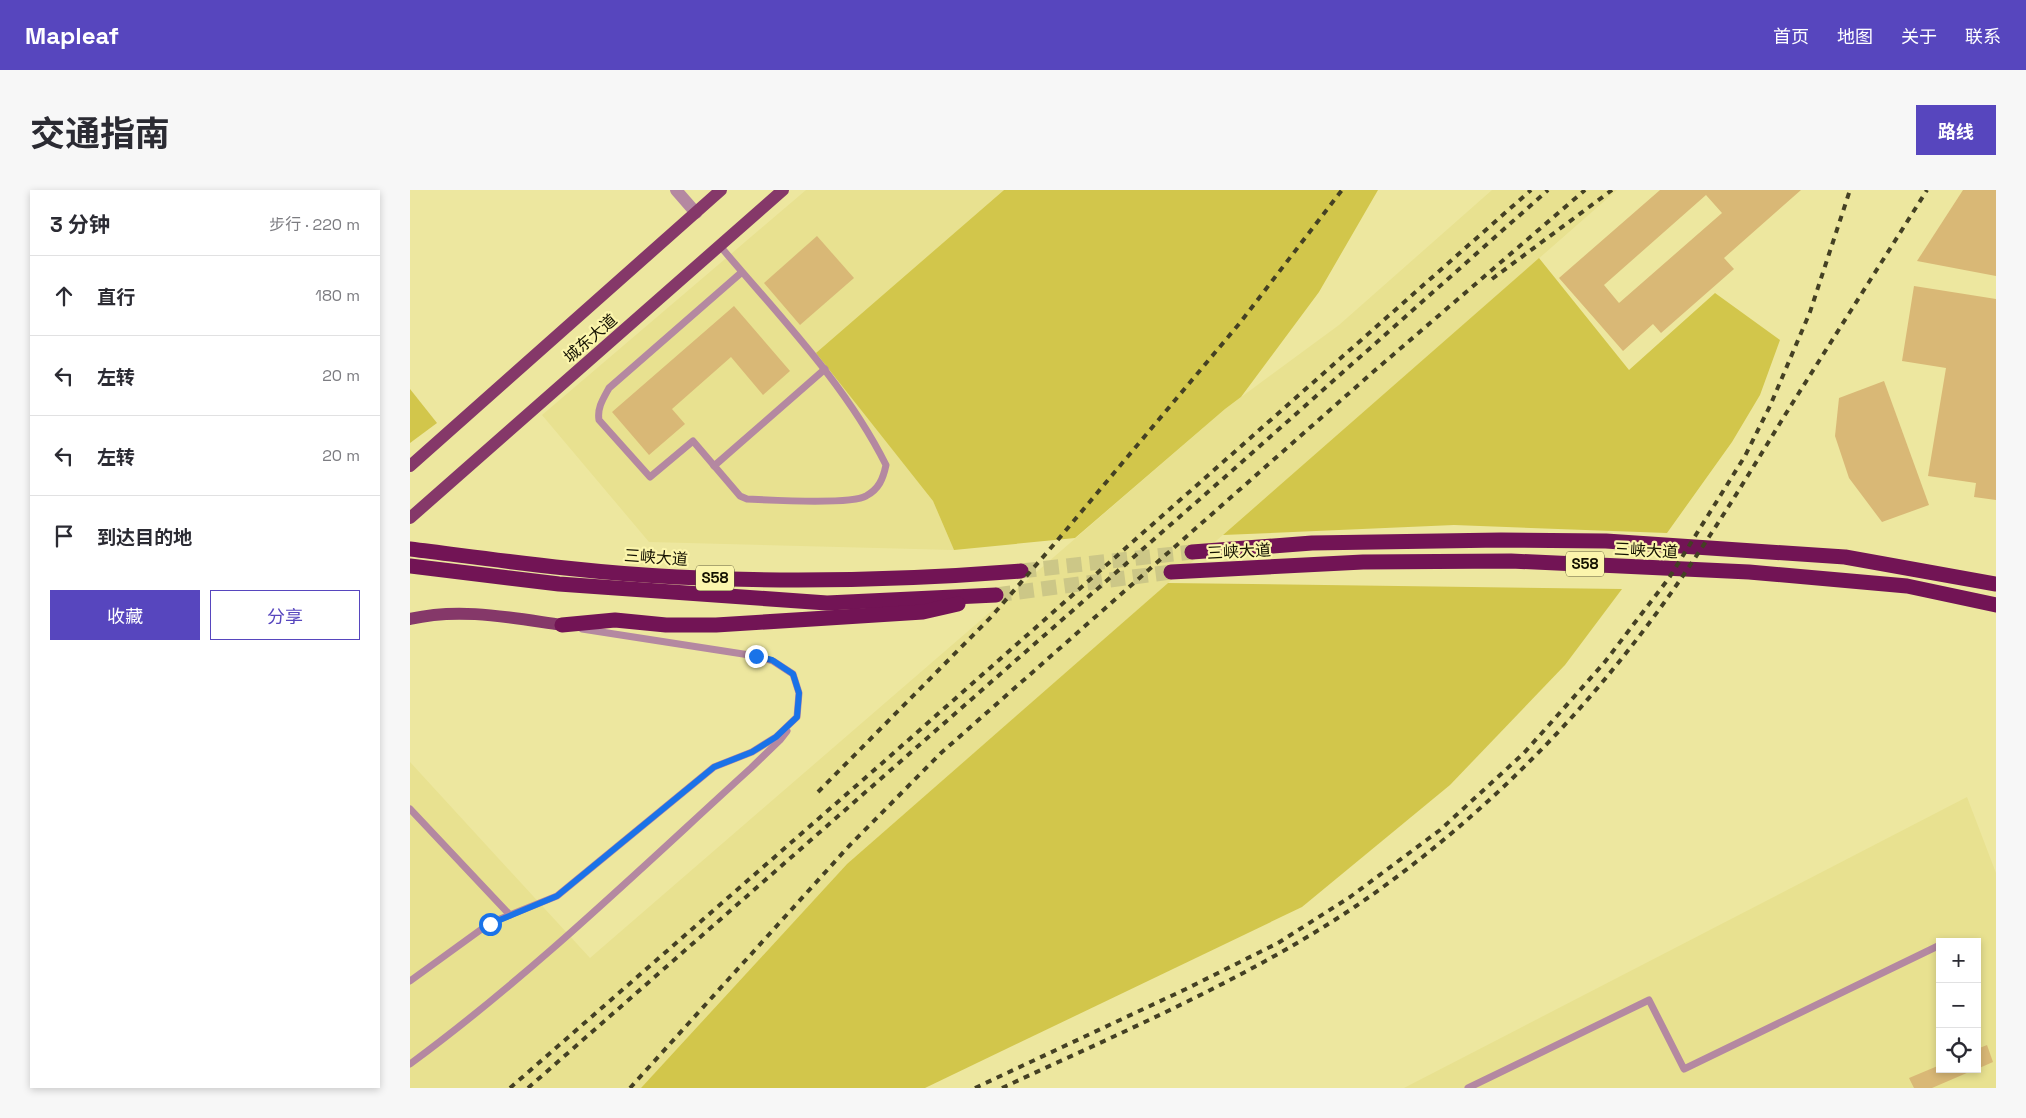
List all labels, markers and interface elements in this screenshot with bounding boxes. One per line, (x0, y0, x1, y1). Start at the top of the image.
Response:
text: Mapleaf (25, 20, 119, 51)
text: 首页 (1773, 25, 1809, 48)
text: 地图 (1837, 25, 1873, 48)
text: 关于 (1901, 25, 1937, 48)
text: 联系 (1965, 25, 2001, 48)
button: 路线 (1916, 105, 1996, 155)
text: 交通指南 (30, 112, 170, 156)
text: 3 分钟 (50, 211, 110, 238)
text: 步行 · 220 m (269, 214, 360, 235)
icon: ahead (50, 282, 78, 310)
text: 直行 (97, 285, 135, 310)
text: 180 m (315, 285, 360, 306)
street label: 城东大道 (559, 309, 621, 367)
icon: left (50, 362, 78, 390)
text: 左转 (97, 365, 135, 390)
text: 20 m (322, 365, 360, 386)
icon: left (50, 442, 78, 470)
text: 左转 (97, 445, 135, 470)
text: 20 m (322, 445, 360, 466)
icon: arrive (50, 522, 78, 550)
text: 到达目的地 (97, 525, 192, 550)
street label: 三峡大道 (1613, 538, 1678, 563)
street label: 三峡大道 (1207, 539, 1272, 564)
street label: 三峡大道 (623, 545, 689, 570)
road number: S58 (1566, 552, 1604, 576)
road number: S58 (696, 566, 734, 590)
button: 收藏 (50, 590, 200, 640)
button: 分享 (210, 590, 360, 640)
route end (745, 645, 768, 668)
route start (479, 913, 502, 936)
map controls (1936, 938, 1981, 1073)
button: + (1936, 938, 1981, 983)
button: − (1936, 983, 1981, 1028)
button: locate (1936, 1028, 1981, 1073)

